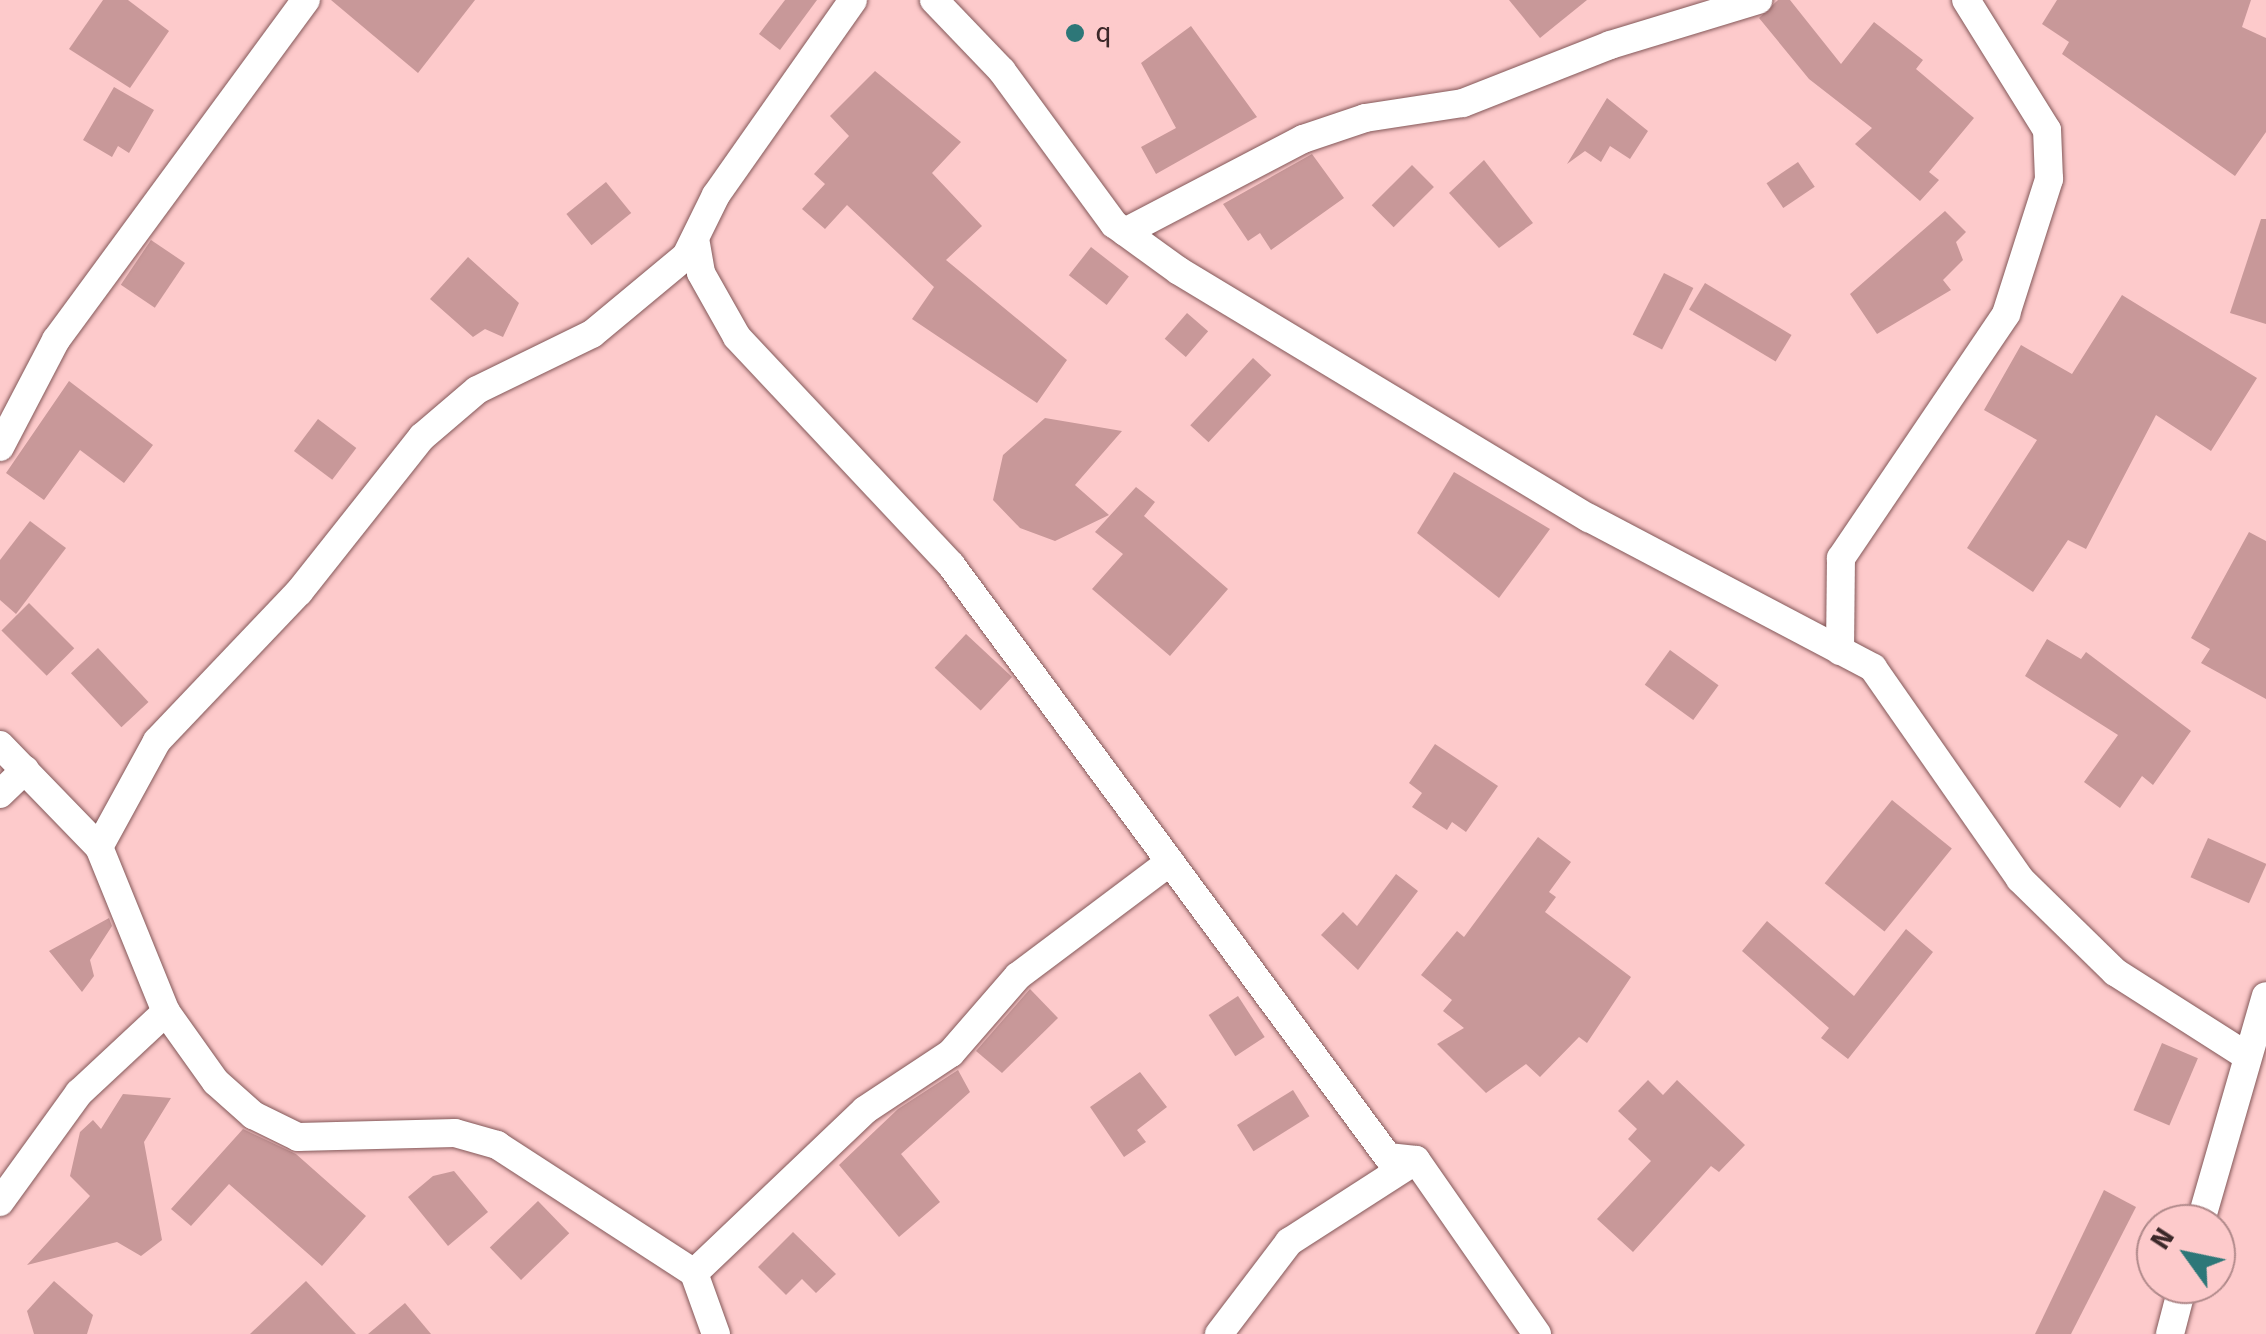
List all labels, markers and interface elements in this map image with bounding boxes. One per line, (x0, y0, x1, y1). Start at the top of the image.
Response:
place label: q (1095, 16, 1112, 50)
marker: q (1064, 22, 1086, 44)
north arrow (2136, 1204, 2236, 1304)
text: N (2143, 1222, 2181, 1255)

